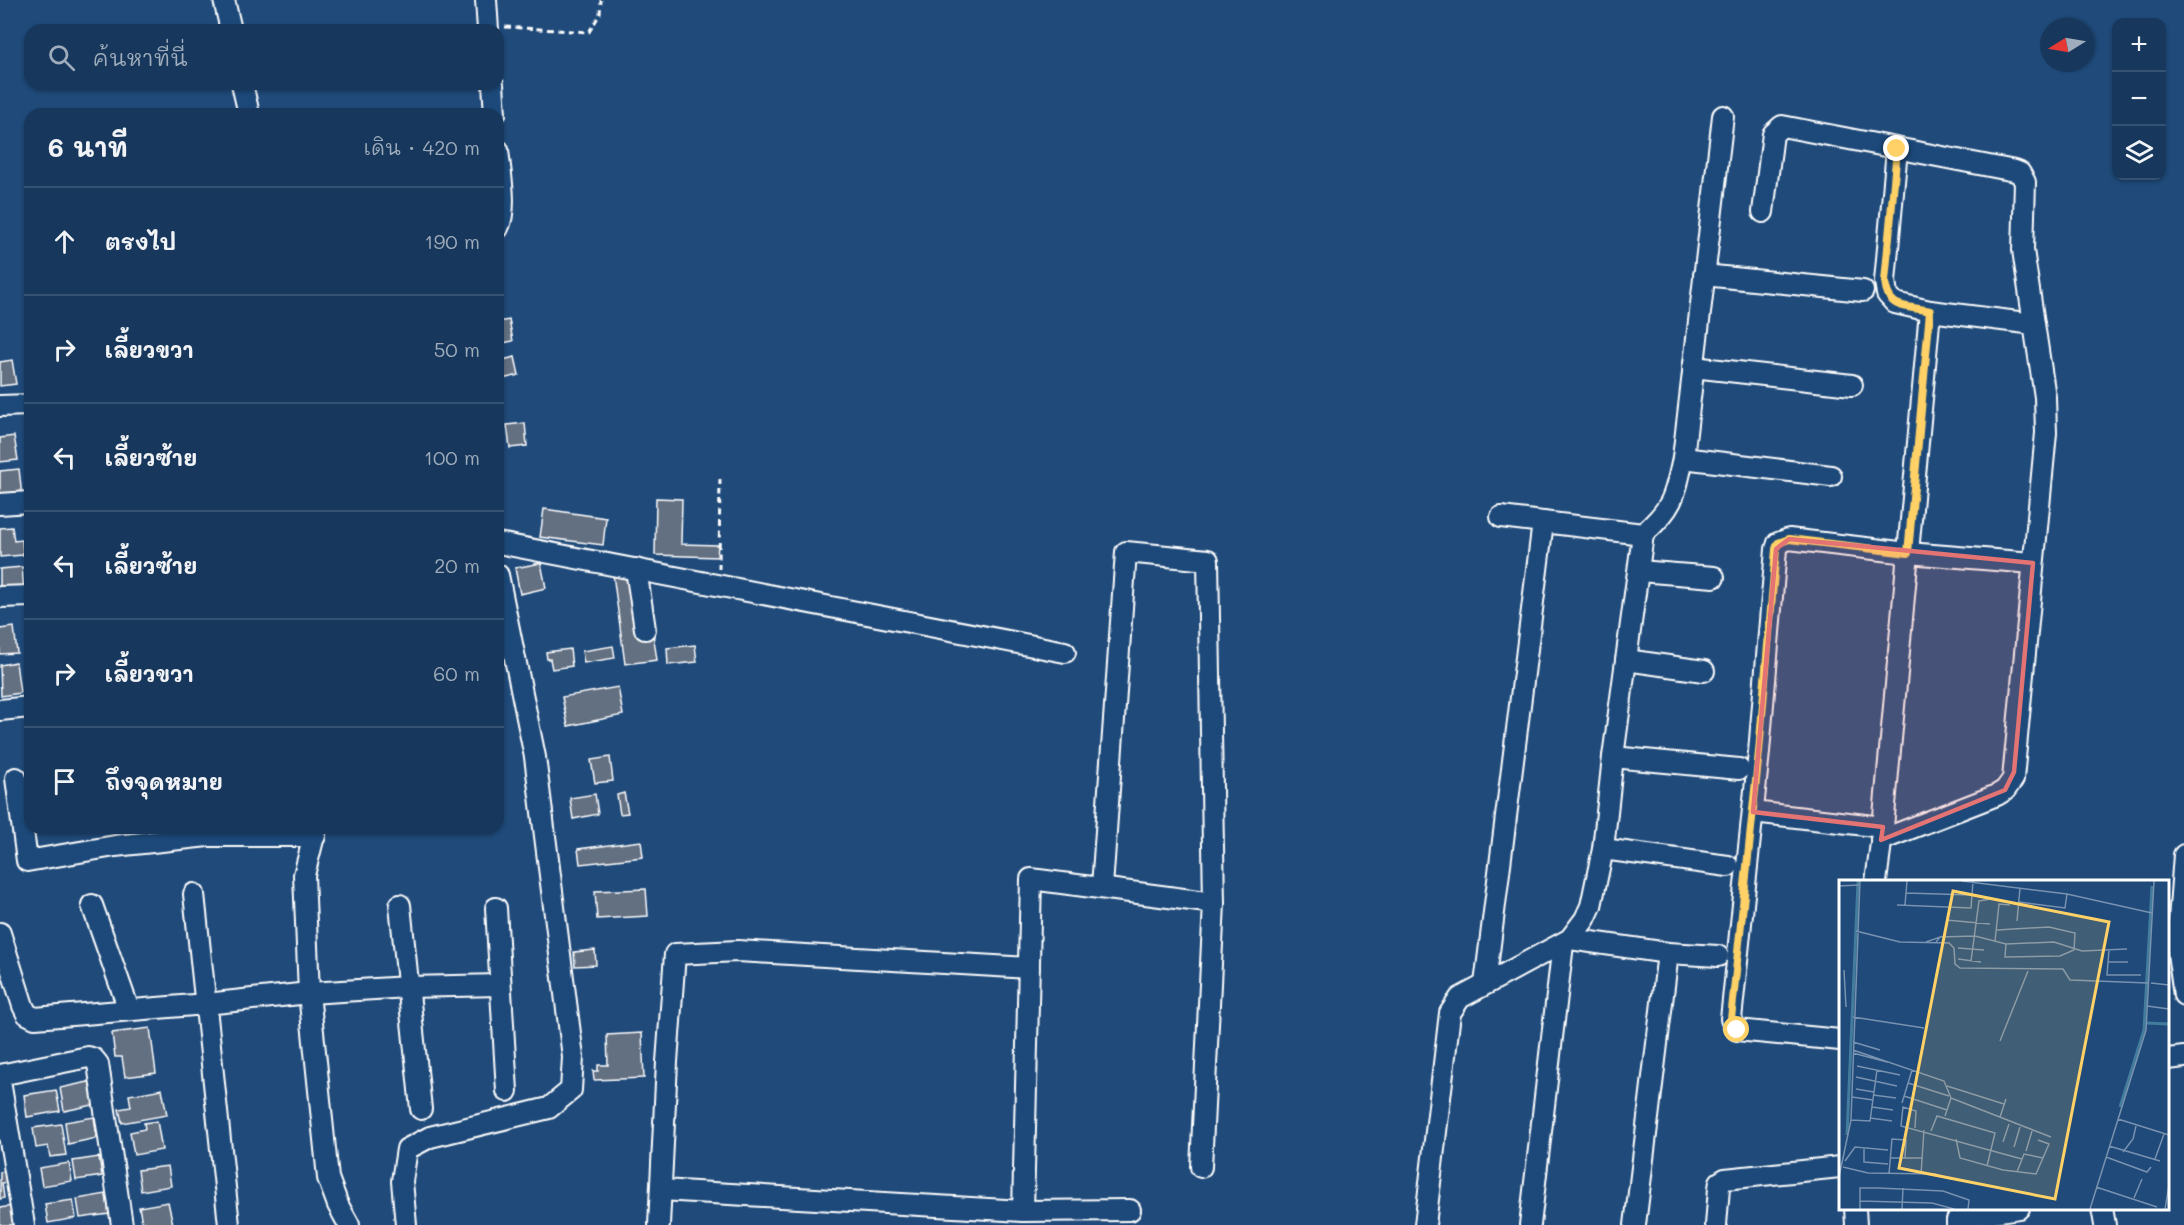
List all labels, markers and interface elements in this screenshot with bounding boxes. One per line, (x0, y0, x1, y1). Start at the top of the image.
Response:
north arrow (2040, 18, 2094, 72)
map controls (2112, 18, 2166, 180)
button: + (2112, 18, 2166, 72)
search box (24, 24, 504, 90)
icon: search (45, 41, 78, 74)
text: ค้นหาที่นี่ (93, 43, 188, 72)
button: − (2112, 72, 2166, 126)
button: layers (2112, 126, 2166, 180)
text: 6 นาที (48, 130, 128, 164)
text: เดิน · 420 m (364, 134, 480, 160)
route end (1883, 135, 1909, 161)
icon: ahead (48, 225, 81, 258)
text: ตรงไป (105, 227, 176, 256)
text: 190 m (425, 228, 480, 254)
icon: right (48, 333, 81, 366)
text: เลี้ยวขวา (105, 335, 194, 364)
text: 50 m (434, 336, 480, 362)
icon: left (48, 441, 81, 474)
text: เลี้ยวซ้าย (105, 443, 197, 472)
text: 100 m (424, 444, 480, 470)
icon: left (48, 549, 81, 582)
text: เลี้ยวซ้าย (105, 551, 197, 580)
text: 20 m (434, 552, 480, 578)
icon: right (48, 657, 81, 690)
text: เลี้ยวขวา (105, 659, 194, 688)
text: 60 m (433, 660, 480, 686)
icon: arrive (48, 765, 81, 798)
text: ถึงจุดหมาย (105, 767, 223, 796)
inset map (1839, 880, 2169, 1210)
route start (1723, 1016, 1749, 1042)

